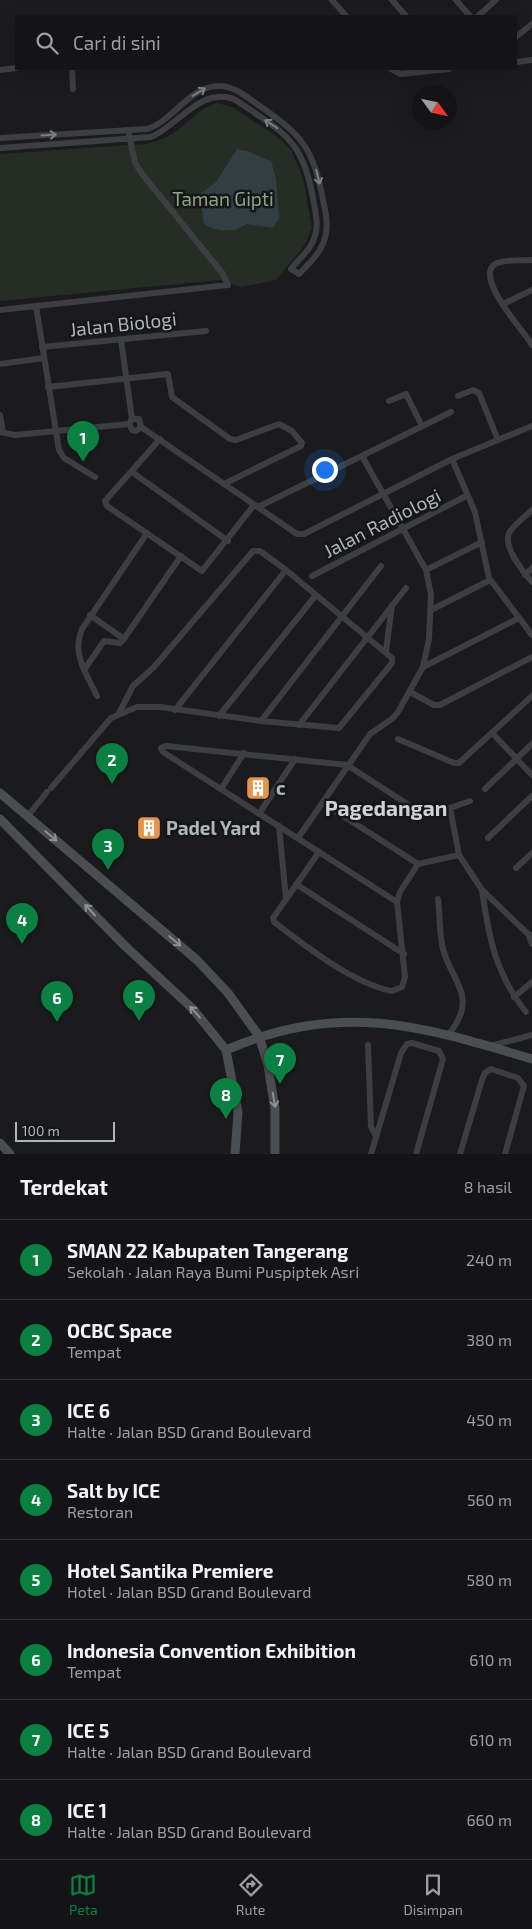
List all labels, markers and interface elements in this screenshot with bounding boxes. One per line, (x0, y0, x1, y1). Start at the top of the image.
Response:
search box (15, 15, 517, 70)
icon: search (33, 29, 61, 57)
text: Cari di sini (73, 31, 161, 54)
north arrow (412, 85, 457, 130)
one-way arrow (192, 87, 206, 97)
one-way arrow (264, 119, 278, 130)
one-way arrow (40, 130, 56, 139)
one-way arrow (314, 168, 324, 184)
park label: Taman Gipti (172, 187, 274, 210)
street label: Jalan Biologi (68, 306, 177, 341)
pin: 1 (67, 421, 99, 462)
your location (312, 457, 338, 483)
street label: Jalan Radiologi (319, 483, 444, 562)
pin: 2 (96, 743, 128, 784)
building icon: c (245, 775, 271, 801)
place label: c (276, 776, 286, 799)
district label: Pagedangan (325, 795, 447, 820)
building icon: Padel Yard (136, 815, 162, 841)
place label: Padel Yard (166, 816, 261, 839)
pin: 3 (92, 829, 124, 870)
one-way arrow (44, 830, 57, 842)
pin: 4 (6, 903, 38, 944)
one-way arrow (84, 904, 96, 916)
one-way arrow (168, 935, 181, 947)
pin: 5 (123, 980, 155, 1021)
pin: 6 (41, 981, 73, 1022)
one-way arrow (189, 1006, 201, 1019)
pin: 7 (264, 1043, 296, 1084)
pin: 8 (210, 1078, 242, 1119)
one-way arrow (269, 1092, 279, 1108)
scale bar (15, 1119, 115, 1142)
text: 100 m (22, 1122, 60, 1139)
text: Terdekat (20, 1174, 108, 1199)
text: 8 hasil (464, 1177, 512, 1196)
text: SMAN 22 Kabupaten Tangerang (67, 1239, 348, 1262)
text: 1 (33, 1250, 39, 1269)
text: 240 m (466, 1250, 512, 1269)
text: Sekolah · Jalan Raya Bumi Puspiptek Asri (67, 1262, 359, 1281)
text: OCBC Space (67, 1319, 172, 1342)
text: 2 (31, 1330, 41, 1349)
text: 380 m (466, 1330, 512, 1349)
text: Tempat (67, 1342, 121, 1361)
text: ICE 6 (67, 1399, 110, 1422)
text: 3 (31, 1410, 41, 1429)
text: 450 m (466, 1410, 512, 1429)
text: Halte · Jalan BSD Grand Boulevard (67, 1422, 311, 1441)
text: Salt by ICE (67, 1479, 160, 1502)
text: 4 (31, 1490, 41, 1509)
text: 560 m (467, 1490, 512, 1509)
text: Restoran (67, 1502, 133, 1521)
text: Hotel Santika Premiere (67, 1559, 273, 1582)
text: 5 (32, 1570, 40, 1589)
text: 580 m (466, 1570, 512, 1589)
text: Hotel · Jalan BSD Grand Boulevard (67, 1582, 311, 1601)
text: Indonesia Convention Exhibition (67, 1639, 356, 1662)
text: 6 (31, 1650, 41, 1669)
text: 610 m (469, 1650, 512, 1669)
text: Tempat (67, 1662, 121, 1681)
text: ICE 5 (67, 1719, 109, 1742)
text: 7 (32, 1730, 40, 1749)
text: 610 m (469, 1730, 512, 1749)
text: Halte · Jalan BSD Grand Boulevard (67, 1742, 311, 1761)
text: ICE 1 (67, 1799, 107, 1822)
text: 8 (31, 1810, 41, 1829)
text: 660 m (466, 1810, 512, 1829)
text: Halte · Jalan BSD Grand Boulevard (67, 1822, 311, 1841)
tab: Peta (69, 1871, 98, 1918)
tab: Rute (236, 1871, 265, 1918)
tab: Disimpan (403, 1871, 463, 1918)

